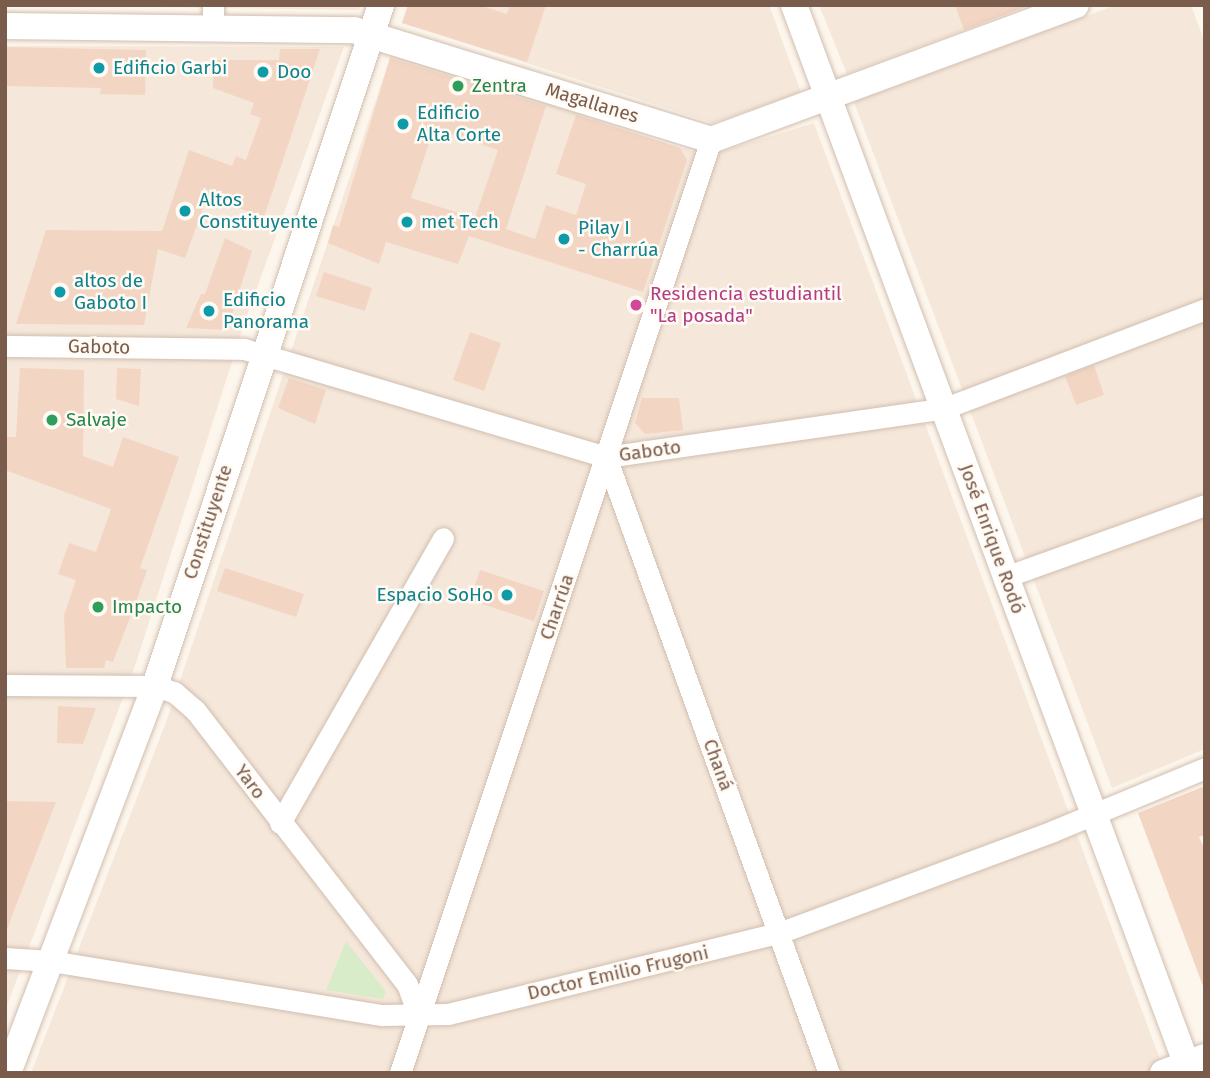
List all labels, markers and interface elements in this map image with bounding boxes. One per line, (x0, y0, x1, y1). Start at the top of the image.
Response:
place label: Edificio Garbi (113, 57, 227, 79)
marker: Edificio Garbi (91, 60, 107, 76)
place label: Doo (277, 61, 311, 83)
marker: Doo (255, 64, 271, 80)
place label: Zentra (472, 75, 527, 97)
marker: Zentra (450, 78, 466, 94)
street label: Magallanes (543, 78, 641, 128)
place label: Edificio Alta Corte (417, 102, 501, 146)
marker: Edificio Alta Corte (395, 116, 411, 132)
place label: Altos Constituyente (199, 189, 318, 233)
marker: Altos Constituyente (177, 203, 193, 219)
place label: met Tech (421, 211, 499, 233)
marker: met Tech (399, 214, 415, 230)
place label: Pilay I - Charrúa (578, 217, 659, 261)
marker: Pilay I - Charrúa (556, 231, 572, 247)
place label: altos de Gaboto I (74, 270, 147, 314)
place label: Residencia estudiantil "La posada" (650, 283, 842, 327)
marker: altos de Gaboto I (52, 284, 68, 300)
place label: Edificio Panorama (223, 289, 309, 333)
marker: Residencia estudiantil "La posada" (628, 297, 644, 313)
marker: Edificio Panorama (201, 303, 217, 319)
street label: Gaboto (68, 335, 130, 359)
place label: Salvaje (66, 409, 127, 431)
marker: Salvaje (44, 412, 60, 428)
street label: Gaboto (618, 435, 682, 467)
street label: José Enrique Rodó (954, 461, 1030, 617)
street label: Constituyente (179, 462, 237, 582)
street label: Charrúa (535, 571, 579, 643)
place label: Espacio SoHo (377, 584, 493, 606)
marker: Espacio SoHo (499, 587, 515, 603)
place label: Impacto (112, 596, 182, 618)
marker: Impacto (90, 599, 106, 615)
street label: Chaná (698, 736, 738, 794)
street label: Yaro (230, 760, 270, 804)
street label: Doctor Emilio Frugoni (525, 941, 711, 1005)

